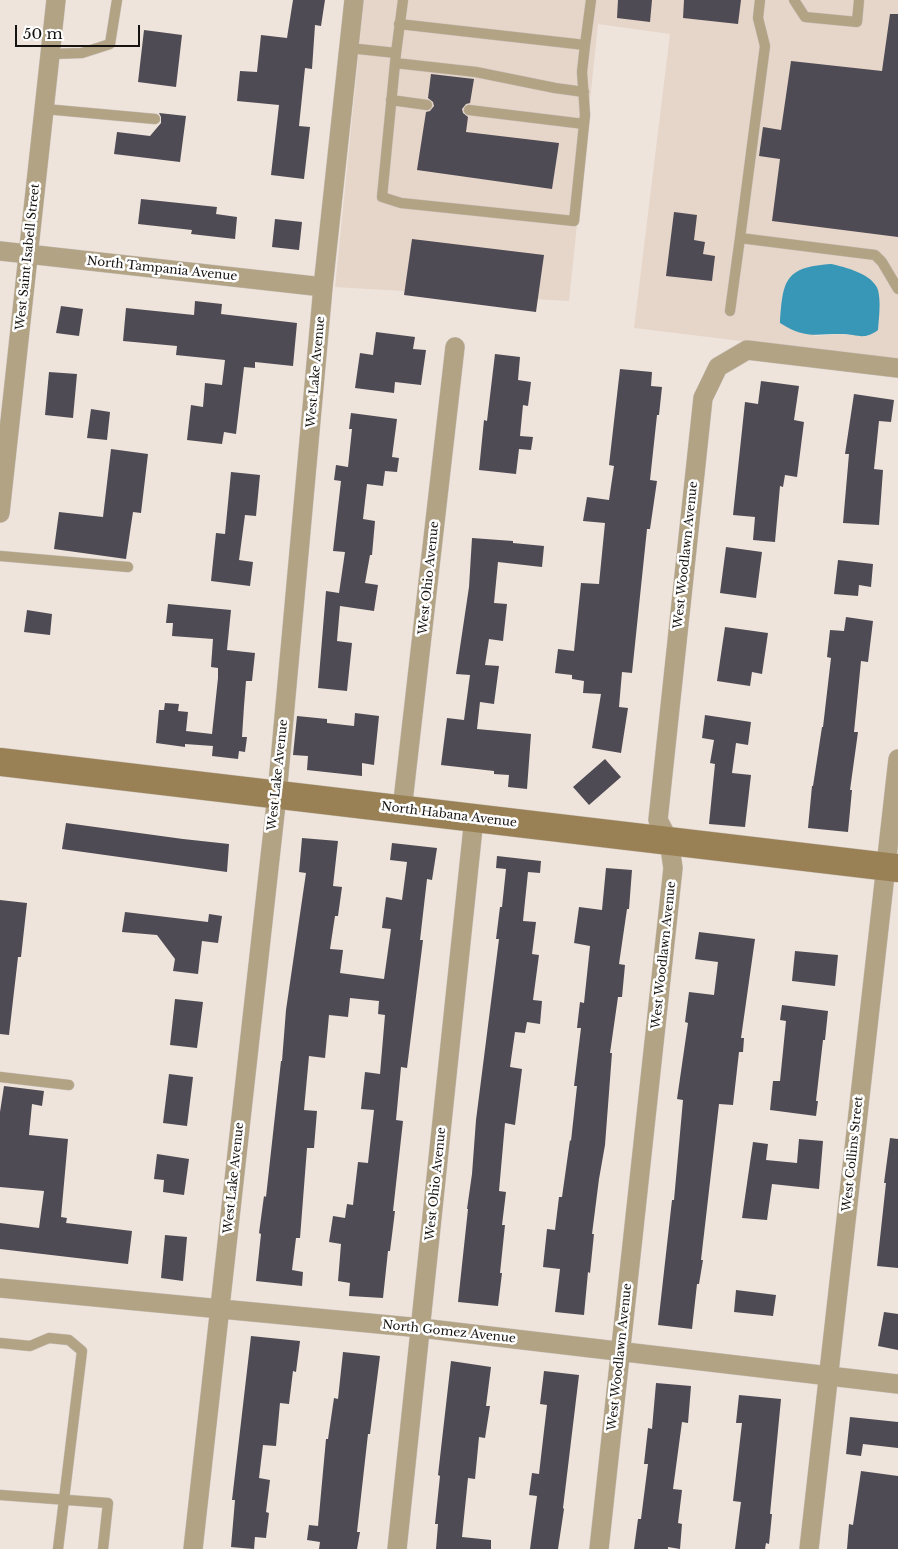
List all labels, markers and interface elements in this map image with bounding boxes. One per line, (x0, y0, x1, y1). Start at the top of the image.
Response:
scale bar (18, 15, 142, 47)
text: 50 m (23, 24, 63, 43)
street label: West Saint Isabell Street (13, 183, 43, 331)
street label: North Tampania Avenue (86, 254, 238, 284)
street label: West Lake Avenue (304, 316, 328, 428)
street label: West Woodlawn Avenue (671, 480, 701, 630)
street label: West Ohio Avenue (416, 521, 442, 635)
street label: West Lake Avenue (265, 719, 291, 831)
street label: North Habana Avenue (380, 800, 518, 830)
street label: West Woodlawn Avenue (649, 880, 679, 1030)
street label: West Collins Street (840, 1096, 866, 1212)
street label: West Lake Avenue (221, 1122, 247, 1234)
street label: West Ohio Avenue (423, 1127, 449, 1241)
street label: West Woodlawn Avenue (605, 1282, 635, 1432)
street label: North Gomez Avenue (382, 1318, 516, 1346)

